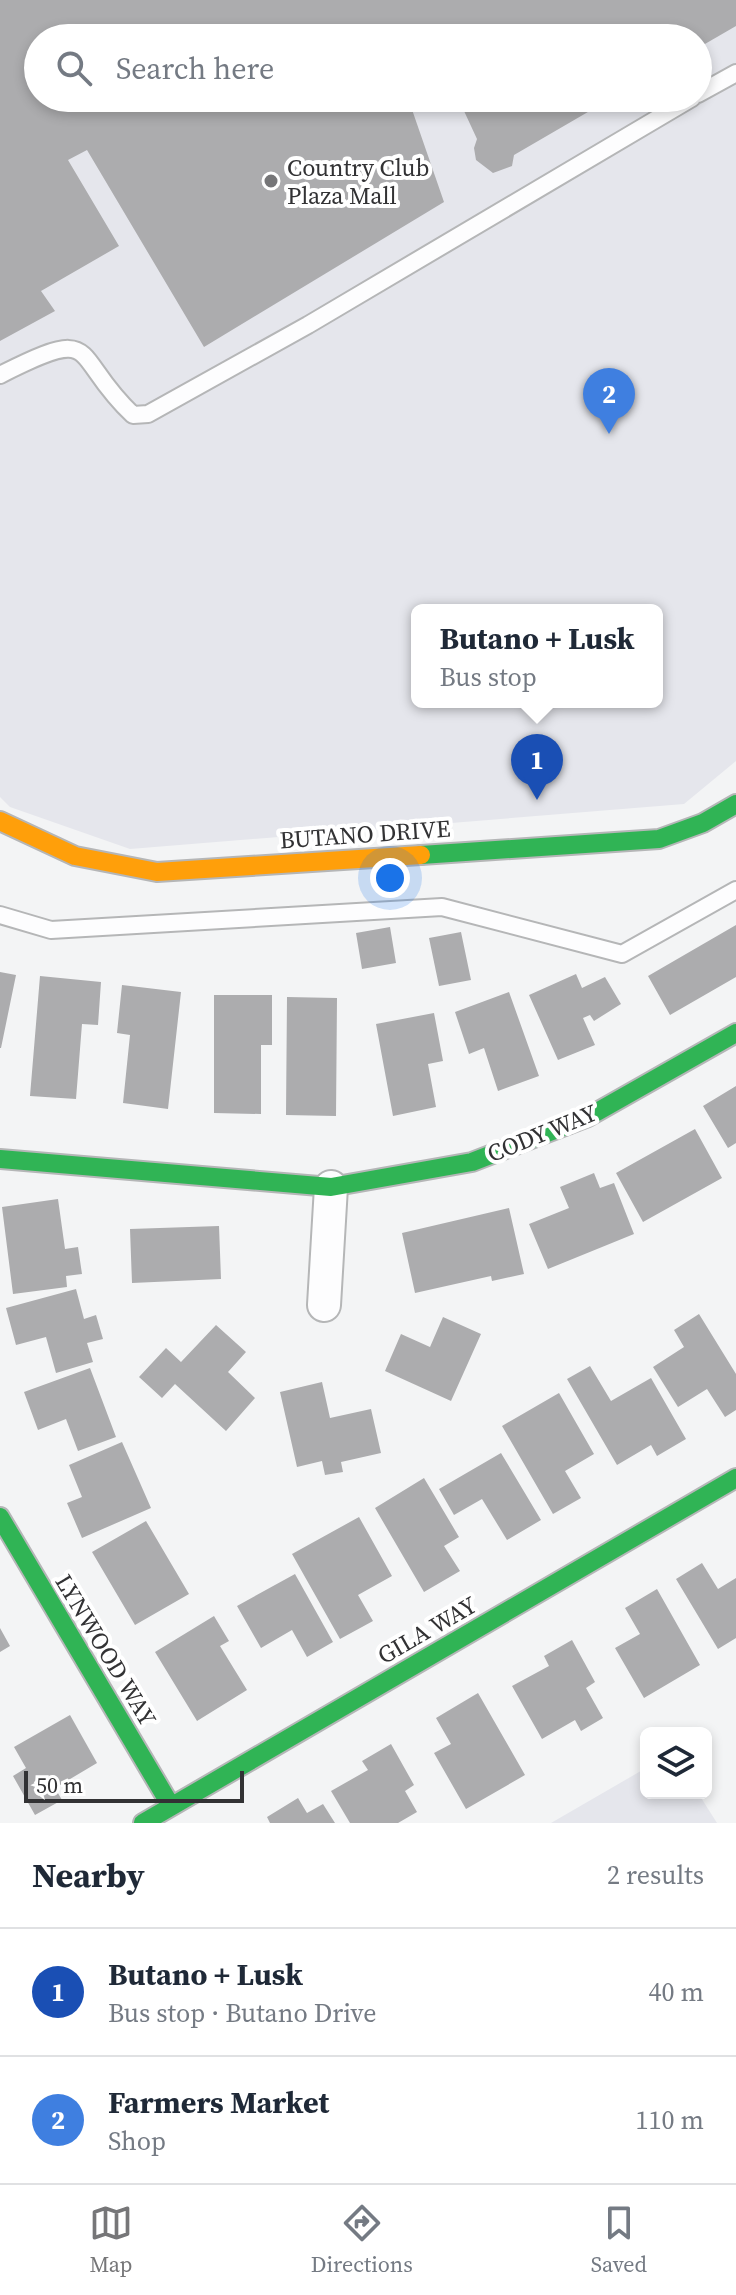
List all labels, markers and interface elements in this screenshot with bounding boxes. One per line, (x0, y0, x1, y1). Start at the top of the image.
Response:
search box (24, 24, 712, 112)
icon: search (52, 46, 96, 90)
text: Search here (116, 48, 274, 89)
place label: Country Club Plaza Mall (287, 151, 429, 212)
marker: Country Club Plaza Mall (262, 172, 280, 190)
pin: 2 (583, 368, 635, 434)
popup (411, 604, 663, 708)
text: Butano + Lusk (440, 618, 634, 659)
text: Bus stop (440, 659, 537, 695)
pin: 1 (511, 734, 563, 800)
street label: BUTANO DRIVE (278, 812, 452, 856)
your location (370, 858, 410, 898)
street label: CODY WAY (482, 1096, 602, 1170)
street label: LYNWOOD WAY (48, 1568, 164, 1732)
street label: GILA WAY (371, 1588, 483, 1672)
map controls (640, 1727, 712, 1799)
button: layers (640, 1727, 712, 1799)
scale bar (24, 1767, 244, 1803)
text: 50 m (36, 1770, 83, 1800)
text: Nearby (32, 1852, 145, 1898)
text: 2 results (607, 1857, 704, 1893)
text: Butano + Lusk (108, 1954, 303, 1995)
text: 1 (51, 1974, 65, 2010)
text: 40 m (649, 1974, 704, 2010)
text: Bus stop · Butano Drive (108, 1995, 376, 2031)
text: Farmers Market (108, 2082, 329, 2123)
text: 2 (51, 2102, 65, 2138)
text: 110 m (636, 2102, 704, 2138)
text: Shop (108, 2123, 166, 2159)
tab: Map (89, 2201, 133, 2279)
tab: Directions (311, 2201, 413, 2279)
tab: Saved (591, 2201, 647, 2279)

